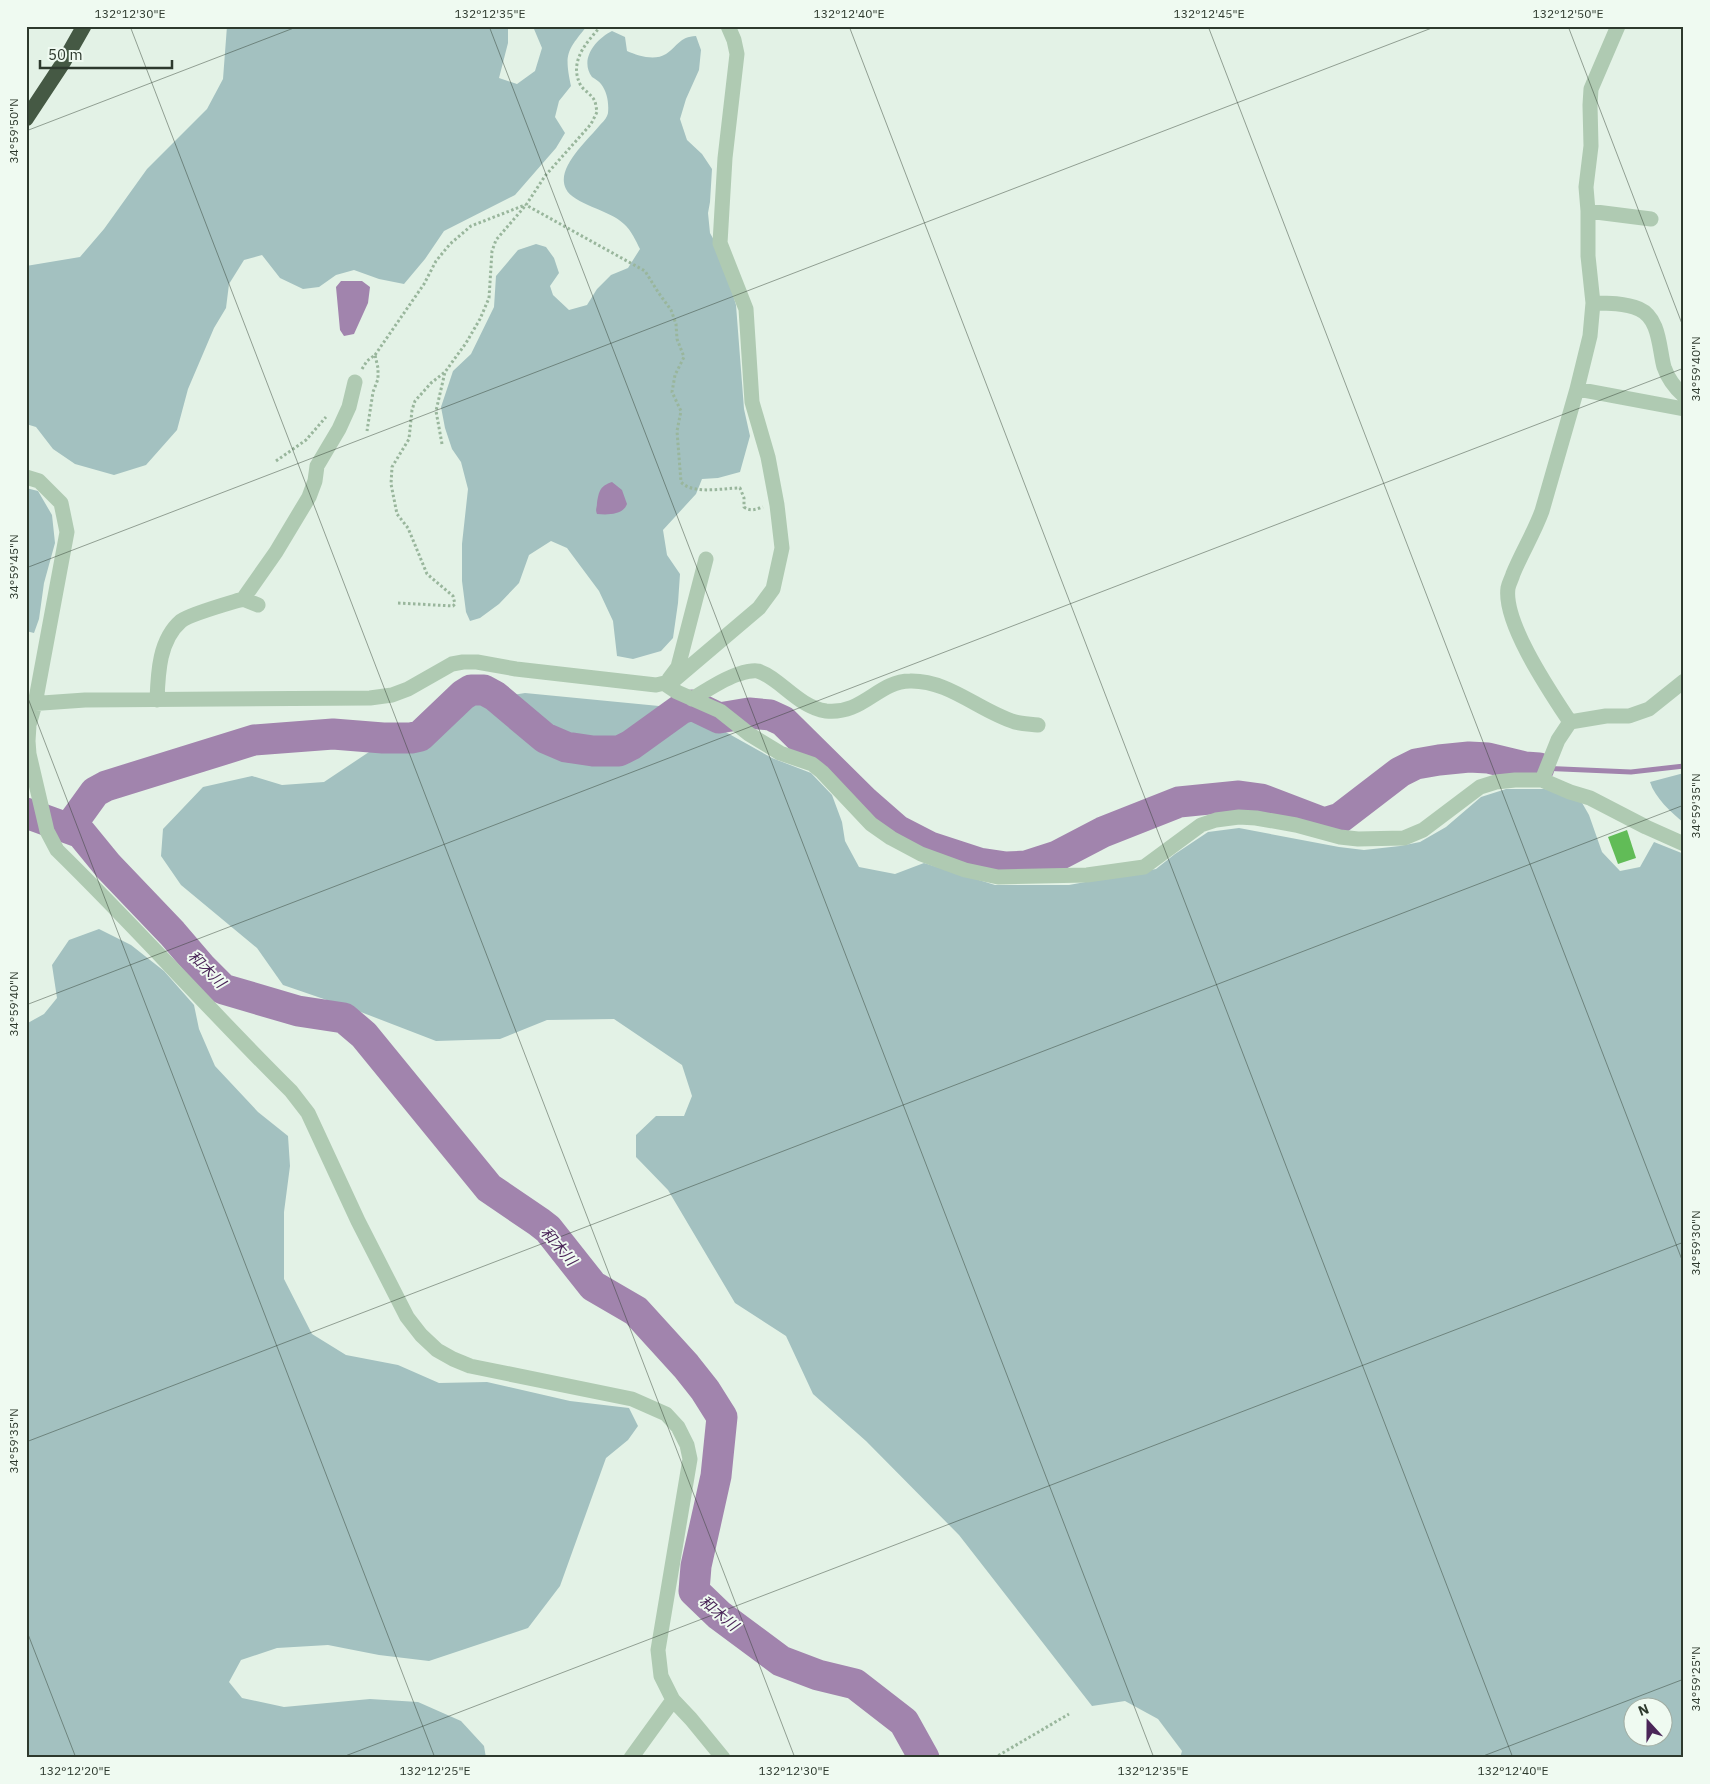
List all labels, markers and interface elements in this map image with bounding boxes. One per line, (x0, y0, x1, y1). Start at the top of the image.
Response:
text: 132°12'30"E (95, 6, 165, 21)
text: 132°12'35"E (455, 6, 525, 21)
text: 132°12'40"E (814, 6, 884, 21)
text: 132°12'45"E (1174, 6, 1244, 21)
text: 132°12'50"E (1533, 6, 1603, 21)
scale bar (40, 38, 172, 70)
text: 50 m (48, 45, 83, 64)
text: 34°59'50"N (6, 98, 21, 164)
text: 34°59'40"N (1688, 336, 1703, 402)
text: 34°59'45"N (6, 534, 21, 600)
text: 34°59'35"N (1688, 773, 1703, 839)
water label: 和木川 (184, 946, 231, 993)
text: 34°59'40"N (6, 971, 21, 1037)
text: 34°59'30"N (1688, 1210, 1703, 1276)
water label: 和木川 (537, 1223, 582, 1271)
text: 34°59'35"N (6, 1408, 21, 1474)
water label: 和木川 (696, 1591, 744, 1636)
text: 34°59'25"N (1688, 1646, 1703, 1712)
north arrow (1622, 1696, 1672, 1746)
text: N (1635, 1700, 1651, 1720)
text: 132°12'20"E (40, 1763, 110, 1778)
text: 132°12'25"E (400, 1763, 470, 1778)
text: 132°12'30"E (759, 1763, 829, 1778)
text: 132°12'35"E (1118, 1763, 1188, 1778)
text: 132°12'40"E (1478, 1763, 1548, 1778)

